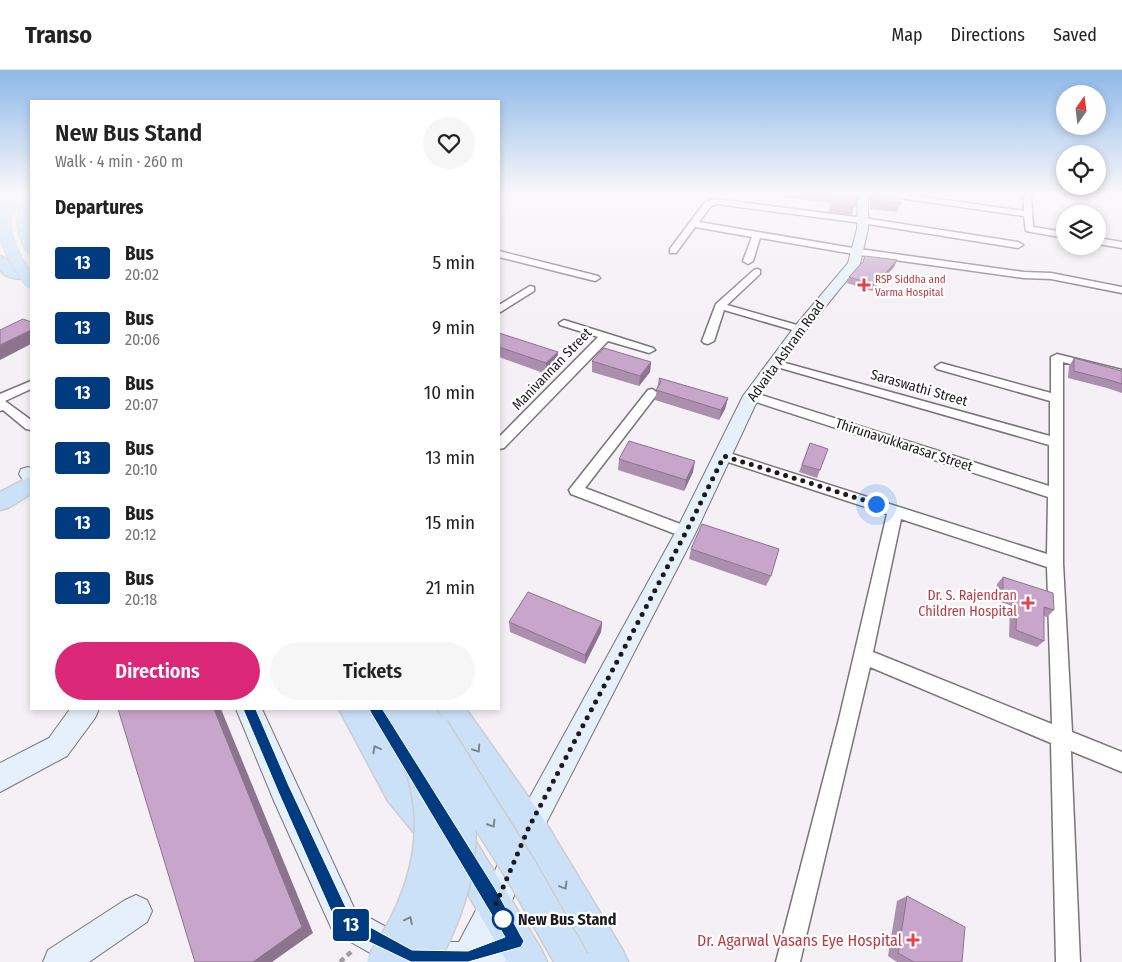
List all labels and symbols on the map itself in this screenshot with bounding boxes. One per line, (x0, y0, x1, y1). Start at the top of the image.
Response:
north arrow (1056, 85, 1106, 135)
place label: RSP Siddha and Varma Hospital (875, 273, 946, 299)
marker: RSP Siddha and Varma Hospital (857, 278, 871, 292)
street label: Advaita Ashram Road (744, 297, 828, 405)
street label: Manivannan Street (509, 324, 596, 414)
street label: Saraswathi Street (869, 366, 970, 410)
street label: Thirunavukkarasar Street (833, 415, 975, 475)
your location (864, 492, 889, 517)
place label: Dr. S. Rajendran Children Hospital (918, 587, 1017, 620)
marker: Dr. S. Rajendran Children Hospital (1021, 596, 1035, 610)
one-way arrow (470, 744, 480, 753)
one-way arrow (372, 746, 382, 755)
one-way arrow (486, 819, 495, 828)
one-way arrow (558, 881, 568, 890)
marker: New Bus Stand (492, 908, 514, 930)
line badge: 13 (328, 909, 374, 941)
place label: New Bus Stand (518, 910, 616, 929)
one-way arrow (402, 916, 413, 925)
place label: Dr. Agarwal Vasans Eye Hospital (697, 931, 902, 950)
marker: Dr. Agarwal Vasans Eye Hospital (906, 933, 920, 947)

